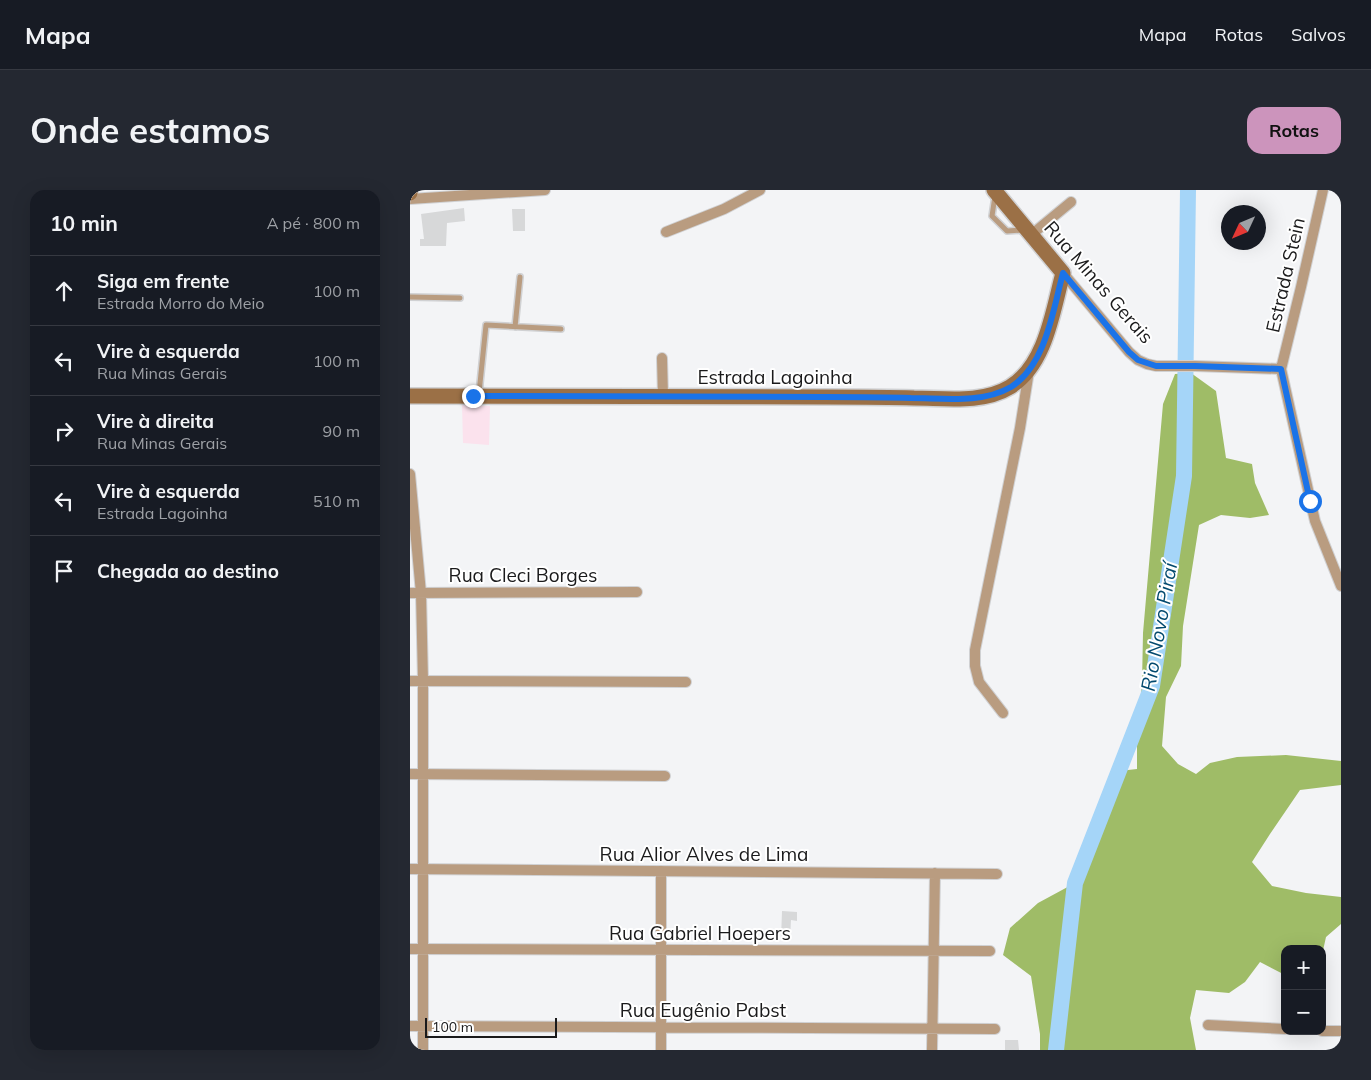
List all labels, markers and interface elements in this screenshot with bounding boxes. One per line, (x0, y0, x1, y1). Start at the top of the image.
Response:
text: Mapa (25, 20, 91, 50)
text: Mapa (1139, 23, 1187, 46)
text: Rotas (1215, 23, 1263, 46)
text: Salvos (1291, 23, 1346, 46)
button: Rotas (1247, 107, 1341, 154)
text: Onde estamos (30, 108, 270, 152)
north arrow (1221, 205, 1266, 250)
text: 10 min (50, 210, 118, 236)
text: A pé · 800 m (267, 213, 360, 233)
street label: Estrada Stein (1260, 215, 1310, 335)
street label: Rua Minas Gerais (1039, 216, 1159, 348)
text: Siga em frente (97, 269, 229, 293)
icon: ahead (50, 277, 78, 305)
text: 100 m (313, 281, 360, 301)
text: Estrada Morro do Meio (97, 293, 264, 313)
text: Vire à esquerda (97, 339, 240, 363)
icon: left (50, 347, 78, 375)
text: 100 m (313, 351, 360, 371)
text: Rua Minas Gerais (97, 363, 227, 383)
street label: Estrada Lagoinha (697, 365, 853, 389)
route end (462, 385, 485, 408)
text: Vire à direita (97, 409, 214, 433)
icon: right (50, 417, 78, 445)
text: 90 m (323, 421, 360, 441)
text: Rua Minas Gerais (97, 433, 227, 453)
text: Vire à esquerda (97, 479, 240, 503)
icon: left (50, 487, 78, 515)
route start (1299, 490, 1322, 513)
text: 510 m (313, 491, 360, 511)
text: Estrada Lagoinha (97, 503, 228, 523)
icon: arrive (50, 557, 78, 585)
water label: Rio Novo Piraí (1135, 557, 1183, 693)
text: Chegada ao destino (97, 559, 279, 583)
street label: Rua Cleci Borges (449, 563, 597, 587)
street label: Rua Alior Alves de Lima (600, 842, 809, 866)
street label: Rua Gabriel Hoepers (609, 921, 791, 945)
map controls (1281, 945, 1326, 1035)
button: + (1281, 945, 1326, 990)
button: − (1281, 990, 1326, 1035)
street label: Rua Eugênio Pabst (620, 998, 787, 1022)
scale bar (425, 1015, 558, 1038)
text: 100 m (432, 1018, 473, 1036)

